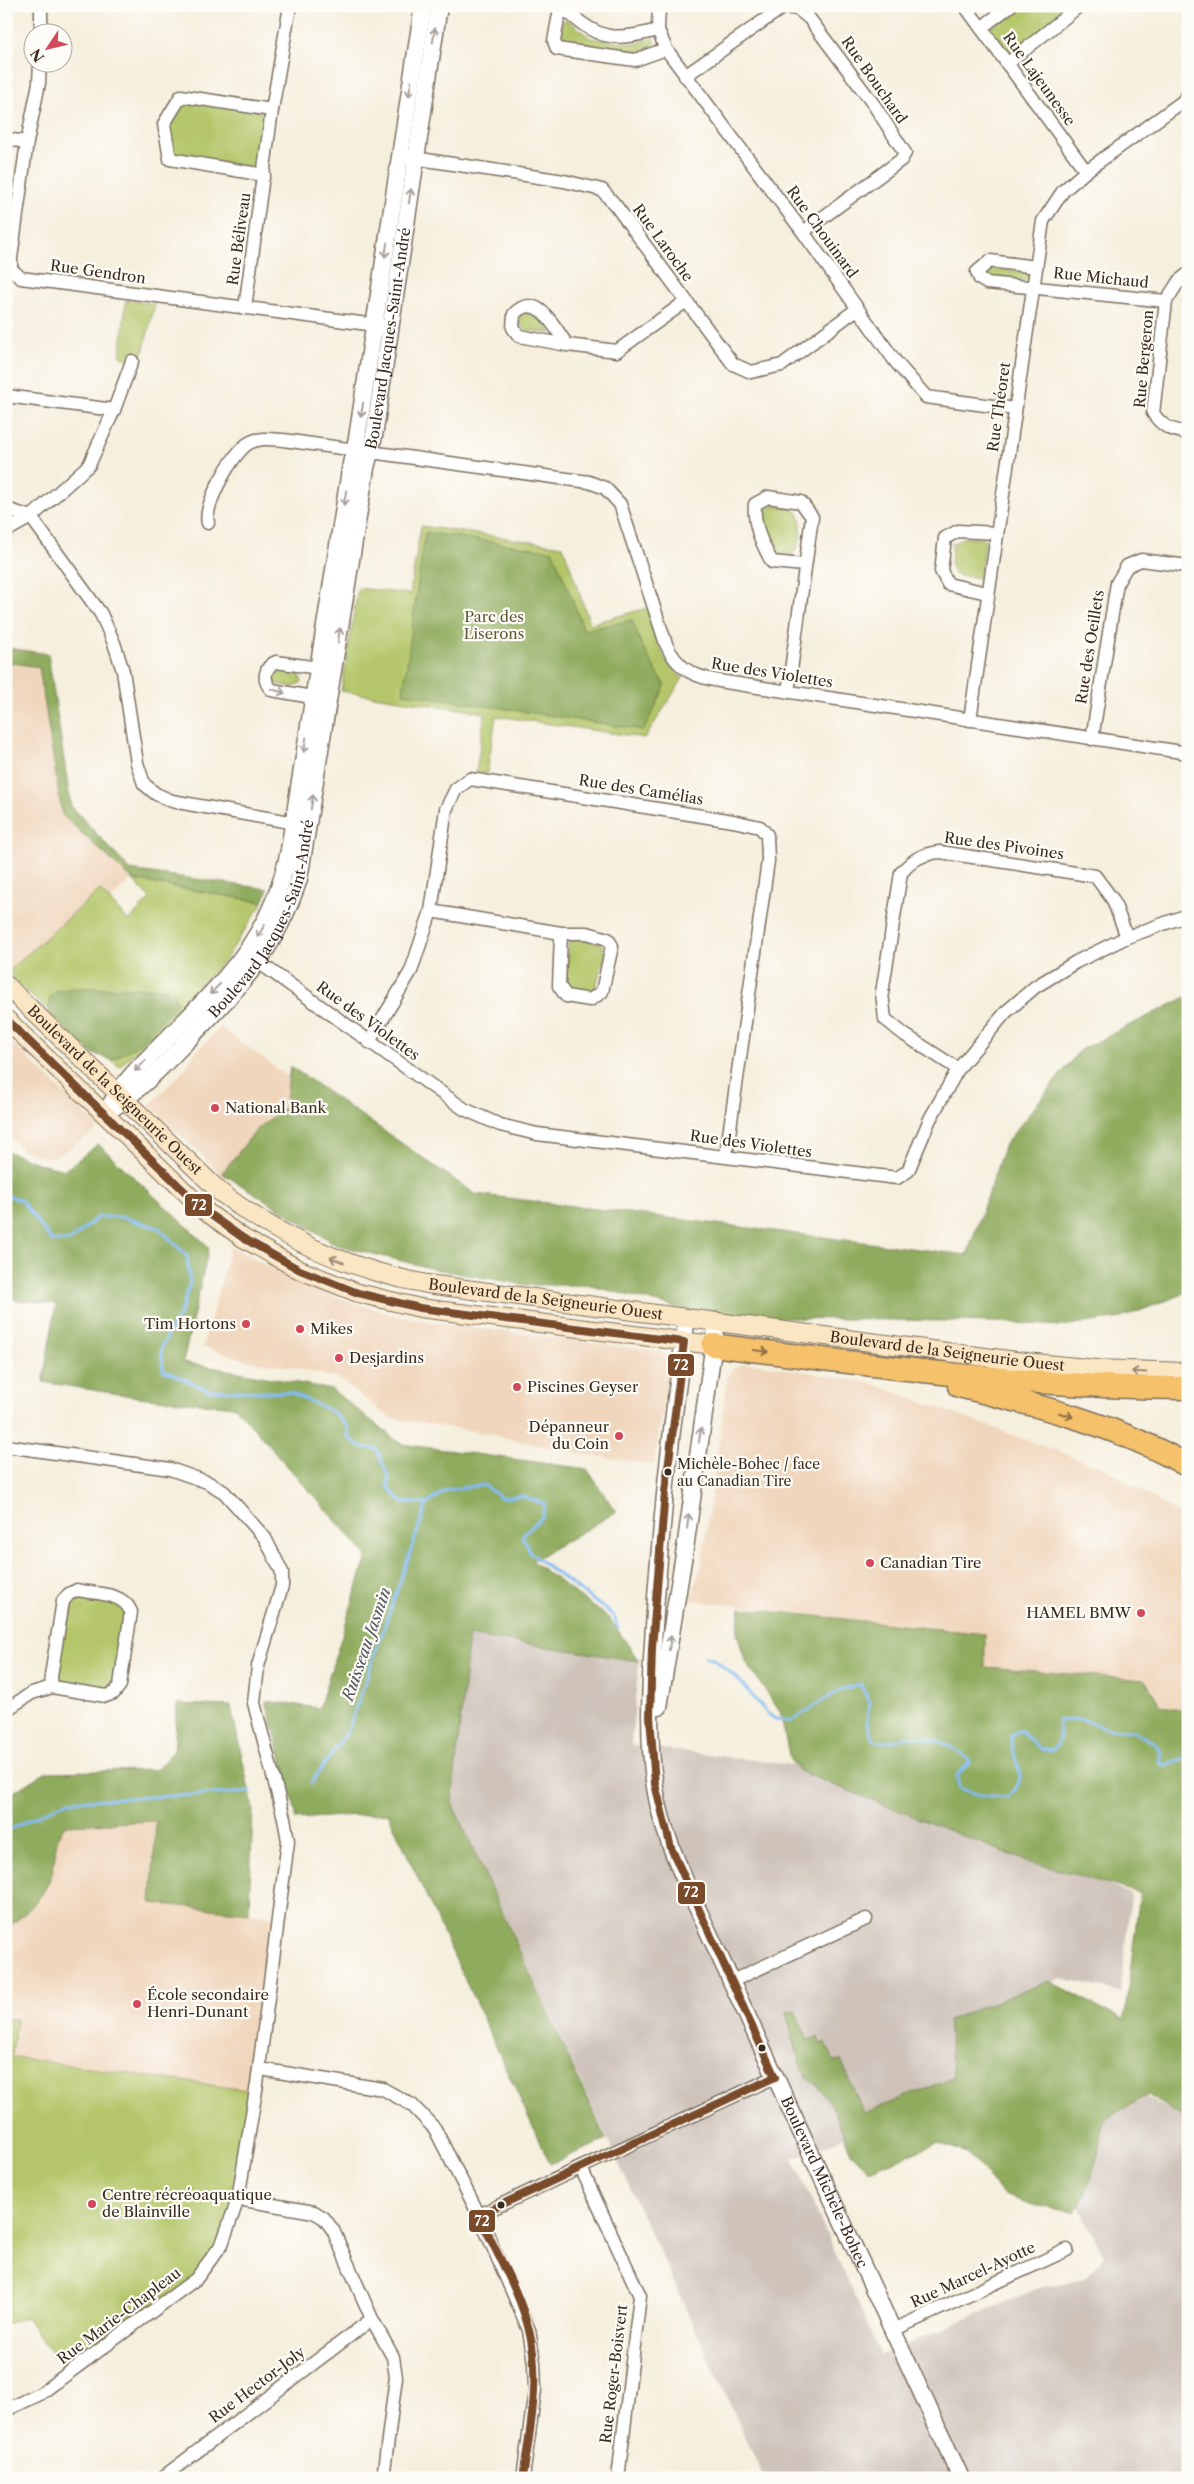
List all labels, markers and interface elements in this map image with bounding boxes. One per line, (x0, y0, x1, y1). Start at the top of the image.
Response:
north arrow (22, 22, 72, 72)
one-way arrow (430, 28, 440, 44)
street label: Rue Lajeunesse (999, 28, 1080, 129)
street label: Rue Bouchard (837, 33, 911, 127)
text: N (26, 45, 48, 66)
one-way arrow (405, 81, 415, 97)
street label: Rue Chouinard (783, 182, 862, 281)
one-way arrow (405, 188, 415, 204)
street label: Rue Béliveau (223, 191, 254, 287)
street label: Rue Laroche (629, 200, 698, 285)
street label: Boulevard Jacques-Saint-André (361, 226, 414, 451)
one-way arrow (381, 241, 391, 257)
street label: Rue Gendron (49, 255, 148, 288)
street label: Rue Michaud (1052, 263, 1150, 292)
street label: Rue Bergeron (1130, 308, 1157, 409)
street label: Rue Théoret (983, 360, 1014, 453)
one-way arrow (356, 402, 366, 418)
one-way arrow (340, 490, 350, 506)
street label: Rue des Oeillets (1071, 589, 1108, 705)
park label: Parc des Liserons (464, 607, 524, 643)
one-way arrow (335, 627, 345, 643)
street label: Rue des Violettes (710, 653, 834, 692)
one-way arrow (270, 686, 286, 696)
one-way arrow (300, 737, 310, 753)
street label: Rue des Camélias (577, 770, 705, 809)
one-way arrow (308, 794, 318, 810)
street label: Boulevard Jacques-Saint-André (204, 818, 318, 1022)
street label: Rue des Pivoines (943, 828, 1065, 863)
one-way arrow (255, 923, 265, 938)
street label: Rue des Violettes (313, 977, 424, 1064)
one-way arrow (209, 983, 221, 995)
street label: Boulevard de la Seigneurie Ouest (23, 1001, 207, 1179)
one-way arrow (134, 1060, 146, 1072)
place label: National Bank (225, 1098, 328, 1117)
marker: National Bank (209, 1102, 221, 1114)
street label: Rue des Violettes (689, 1126, 813, 1161)
line badge: 72 (184, 1193, 213, 1217)
text: 72 (191, 1196, 207, 1214)
one-way arrow (330, 1254, 345, 1264)
street label: Boulevard de la Seigneurie Ouest (427, 1274, 665, 1324)
place label: Tim Hortons (144, 1314, 236, 1333)
marker: Tim Hortons (240, 1318, 252, 1330)
place label: Mikes (310, 1319, 353, 1338)
marker: Mikes (294, 1323, 306, 1335)
street label: Boulevard de la Seigneurie Ouest (829, 1327, 1066, 1375)
one-way arrow (753, 1346, 769, 1356)
place label: Desjardins (349, 1348, 424, 1367)
marker: Desjardins (333, 1352, 345, 1364)
line badge: 72 (667, 1353, 695, 1377)
text: 72 (673, 1356, 689, 1374)
one-way arrow (1131, 1367, 1147, 1376)
place label: Piscines Geyser (527, 1377, 639, 1396)
marker: Piscines Geyser (511, 1381, 523, 1393)
one-way arrow (1057, 1410, 1073, 1420)
place label: Dépanneur du Coin (529, 1417, 610, 1453)
one-way arrow (695, 1427, 705, 1443)
marker: Dépanneur du Coin (613, 1430, 625, 1442)
place label: Michèle-Bohec / face au Canadian Tire (677, 1455, 820, 1490)
marker: Michèle-Bohec / face au Canadian Tire (663, 1467, 673, 1477)
one-way arrow (684, 1513, 694, 1529)
place label: Canadian Tire (880, 1553, 982, 1572)
marker: Canadian Tire (864, 1557, 876, 1569)
water label: Ruisseau Jasmin (337, 1585, 395, 1705)
place label: HAMEL BMW (1026, 1603, 1132, 1622)
marker: HAMEL BMW (1135, 1607, 1147, 1619)
one-way arrow (666, 1635, 676, 1651)
line badge: 72 (677, 1881, 706, 1905)
text: 72 (683, 1883, 699, 1901)
place label: École secondaire Henri-Dunant (147, 1985, 269, 2021)
marker: École secondaire Henri-Dunant (131, 1998, 143, 2010)
unlabelled marker (757, 2043, 767, 2053)
street label: Boulevard Michèle-Bohec (777, 2093, 873, 2271)
place label: Centre récréoaquatique de Blainville (102, 2185, 272, 2221)
marker: Centre récréoaquatique de Blainville (86, 2198, 98, 2210)
unlabelled marker (496, 2200, 506, 2210)
line badge: 72 (468, 2209, 496, 2233)
text: 72 (474, 2212, 490, 2230)
street label: Rue Marcel-Ayotte (907, 2237, 1038, 2312)
street label: Rue Marie-Chapleau (53, 2263, 184, 2368)
street label: Rue Roger-Boisvert (596, 2303, 632, 2444)
street label: Rue Hector-Joly (205, 2342, 309, 2427)

